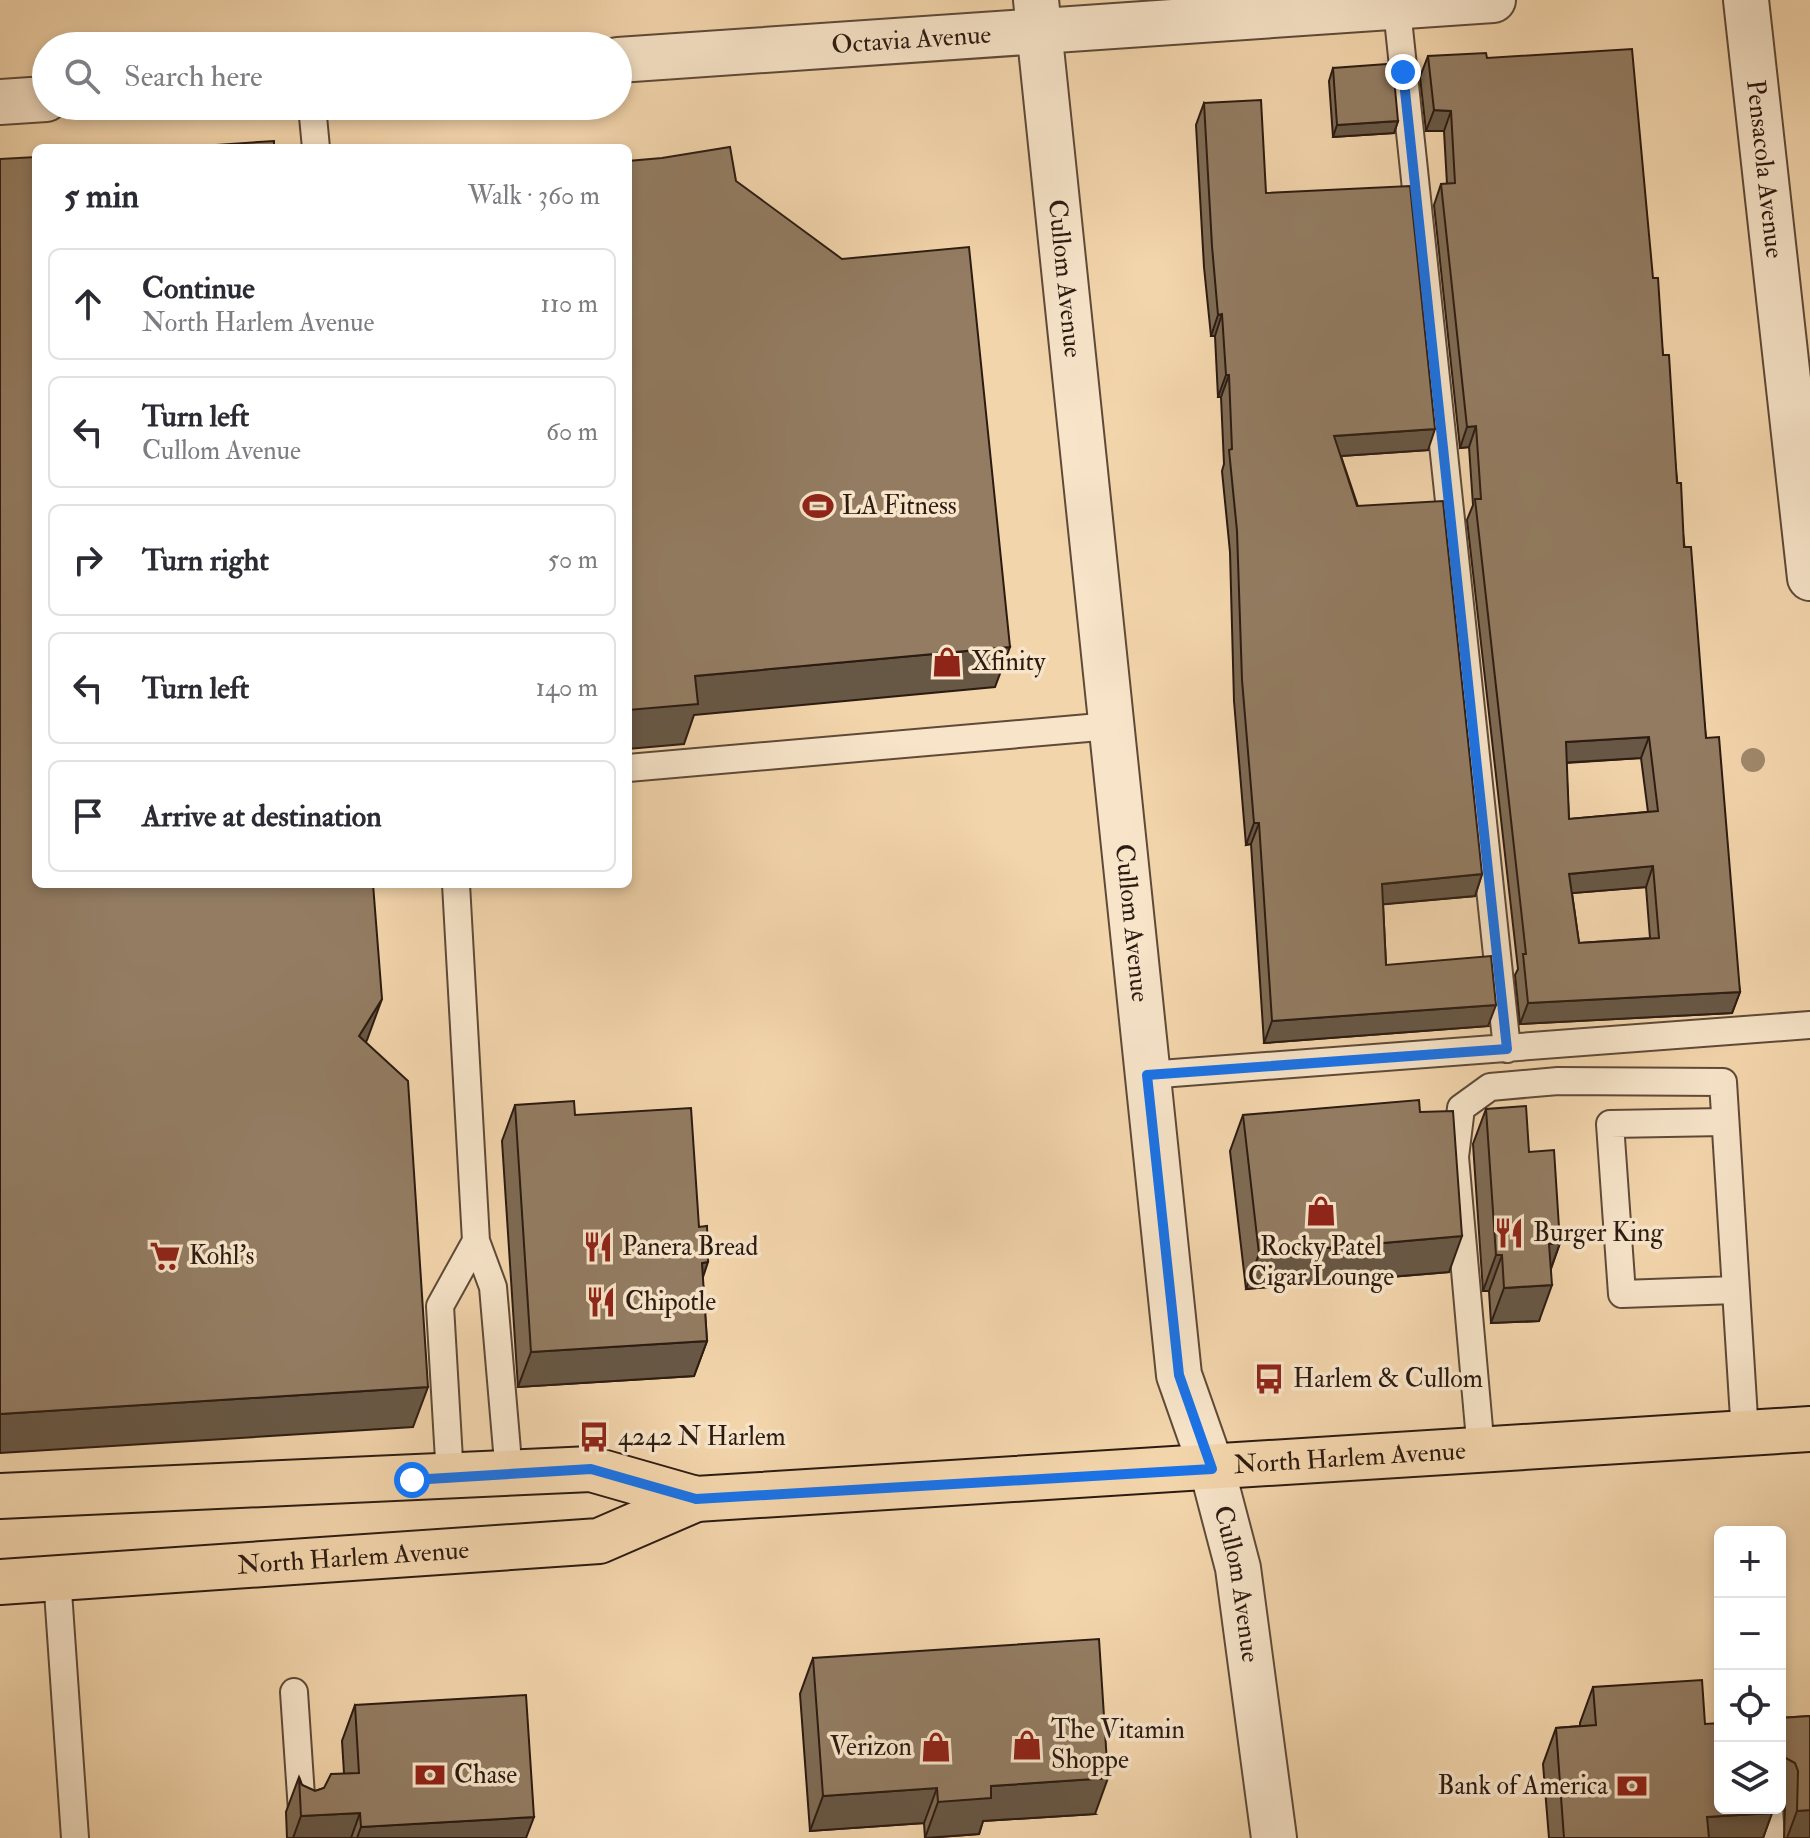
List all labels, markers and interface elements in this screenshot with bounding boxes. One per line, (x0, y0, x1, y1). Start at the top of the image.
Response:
street label: Octavia Avenue (830, 18, 992, 61)
search box (32, 32, 632, 120)
icon: search (60, 54, 104, 98)
route end (1385, 54, 1421, 90)
text: Search here (124, 58, 263, 95)
street label: Pensacola Avenue (1739, 78, 1790, 260)
text: 5 min (64, 175, 139, 218)
text: Walk · 360 m (468, 180, 600, 212)
street label: Cullom Avenue (1041, 198, 1089, 359)
text: Continue (142, 270, 255, 307)
icon: ahead (66, 282, 110, 326)
text: 110 m (541, 288, 598, 320)
text: North Harlem Avenue (142, 307, 374, 339)
text: Turn left (142, 398, 249, 435)
icon: left (66, 410, 110, 454)
text: 60 m (546, 416, 598, 448)
text: Cullom Avenue (142, 435, 301, 467)
sports icon: LA Fitness (801, 489, 835, 523)
place label: LA Fitness (842, 490, 957, 522)
icon: right (66, 538, 110, 582)
text: Turn right (142, 542, 269, 579)
text: 50 m (548, 544, 598, 576)
shop icon: Xfinity (930, 645, 964, 679)
place label: Xfinity (971, 646, 1046, 678)
icon: left (66, 666, 110, 710)
text: Turn left (142, 670, 249, 707)
text: 140 m (536, 672, 598, 704)
icon: arrive (66, 794, 110, 838)
text: Arrive at destination (142, 798, 382, 835)
street label: Cullom Avenue (1108, 842, 1156, 1004)
shop icon: Rocky Patel Cigar Lounge (1304, 1194, 1338, 1228)
restaurant icon: Burger King (1492, 1216, 1526, 1250)
place label: Burger King (1533, 1217, 1664, 1249)
restaurant icon: Panera Bread (581, 1230, 615, 1264)
place label: Panera Bread (622, 1231, 758, 1263)
place label: Rocky Patel Cigar Lounge (1248, 1231, 1394, 1293)
supermarket icon: Kohl's (148, 1239, 182, 1273)
place label: Kohl's (189, 1240, 255, 1272)
restaurant icon: Chipotle (584, 1285, 618, 1319)
place label: Chipotle (625, 1286, 716, 1319)
bus stop icon: Harlem & Cullom (1252, 1362, 1286, 1396)
place label: Harlem & Cullom (1293, 1363, 1483, 1395)
bus stop icon: 4242 N Harlem (577, 1420, 611, 1454)
place label: 4242 N Harlem (618, 1421, 786, 1453)
street label: North Harlem Avenue (1233, 1435, 1467, 1481)
route start (394, 1462, 430, 1498)
street label: Cullom Avenue (1206, 1502, 1266, 1665)
map controls (1714, 1526, 1786, 1814)
button: + (1714, 1526, 1786, 1598)
street label: North Harlem Avenue (236, 1534, 470, 1582)
button: − (1714, 1598, 1786, 1670)
button: locate (1714, 1670, 1786, 1742)
place label: The Vitamin Shoppe (1051, 1714, 1185, 1777)
shop icon: The Vitamin Shoppe (1010, 1728, 1044, 1762)
shop icon: Verizon (919, 1730, 953, 1764)
place label: Verizon (830, 1731, 912, 1763)
button: layers (1714, 1742, 1786, 1814)
bank icon: Chase (413, 1758, 447, 1792)
place label: Chase (454, 1759, 517, 1791)
bank icon: Bank of America (1615, 1769, 1649, 1803)
place label: Bank of America (1437, 1770, 1608, 1802)

